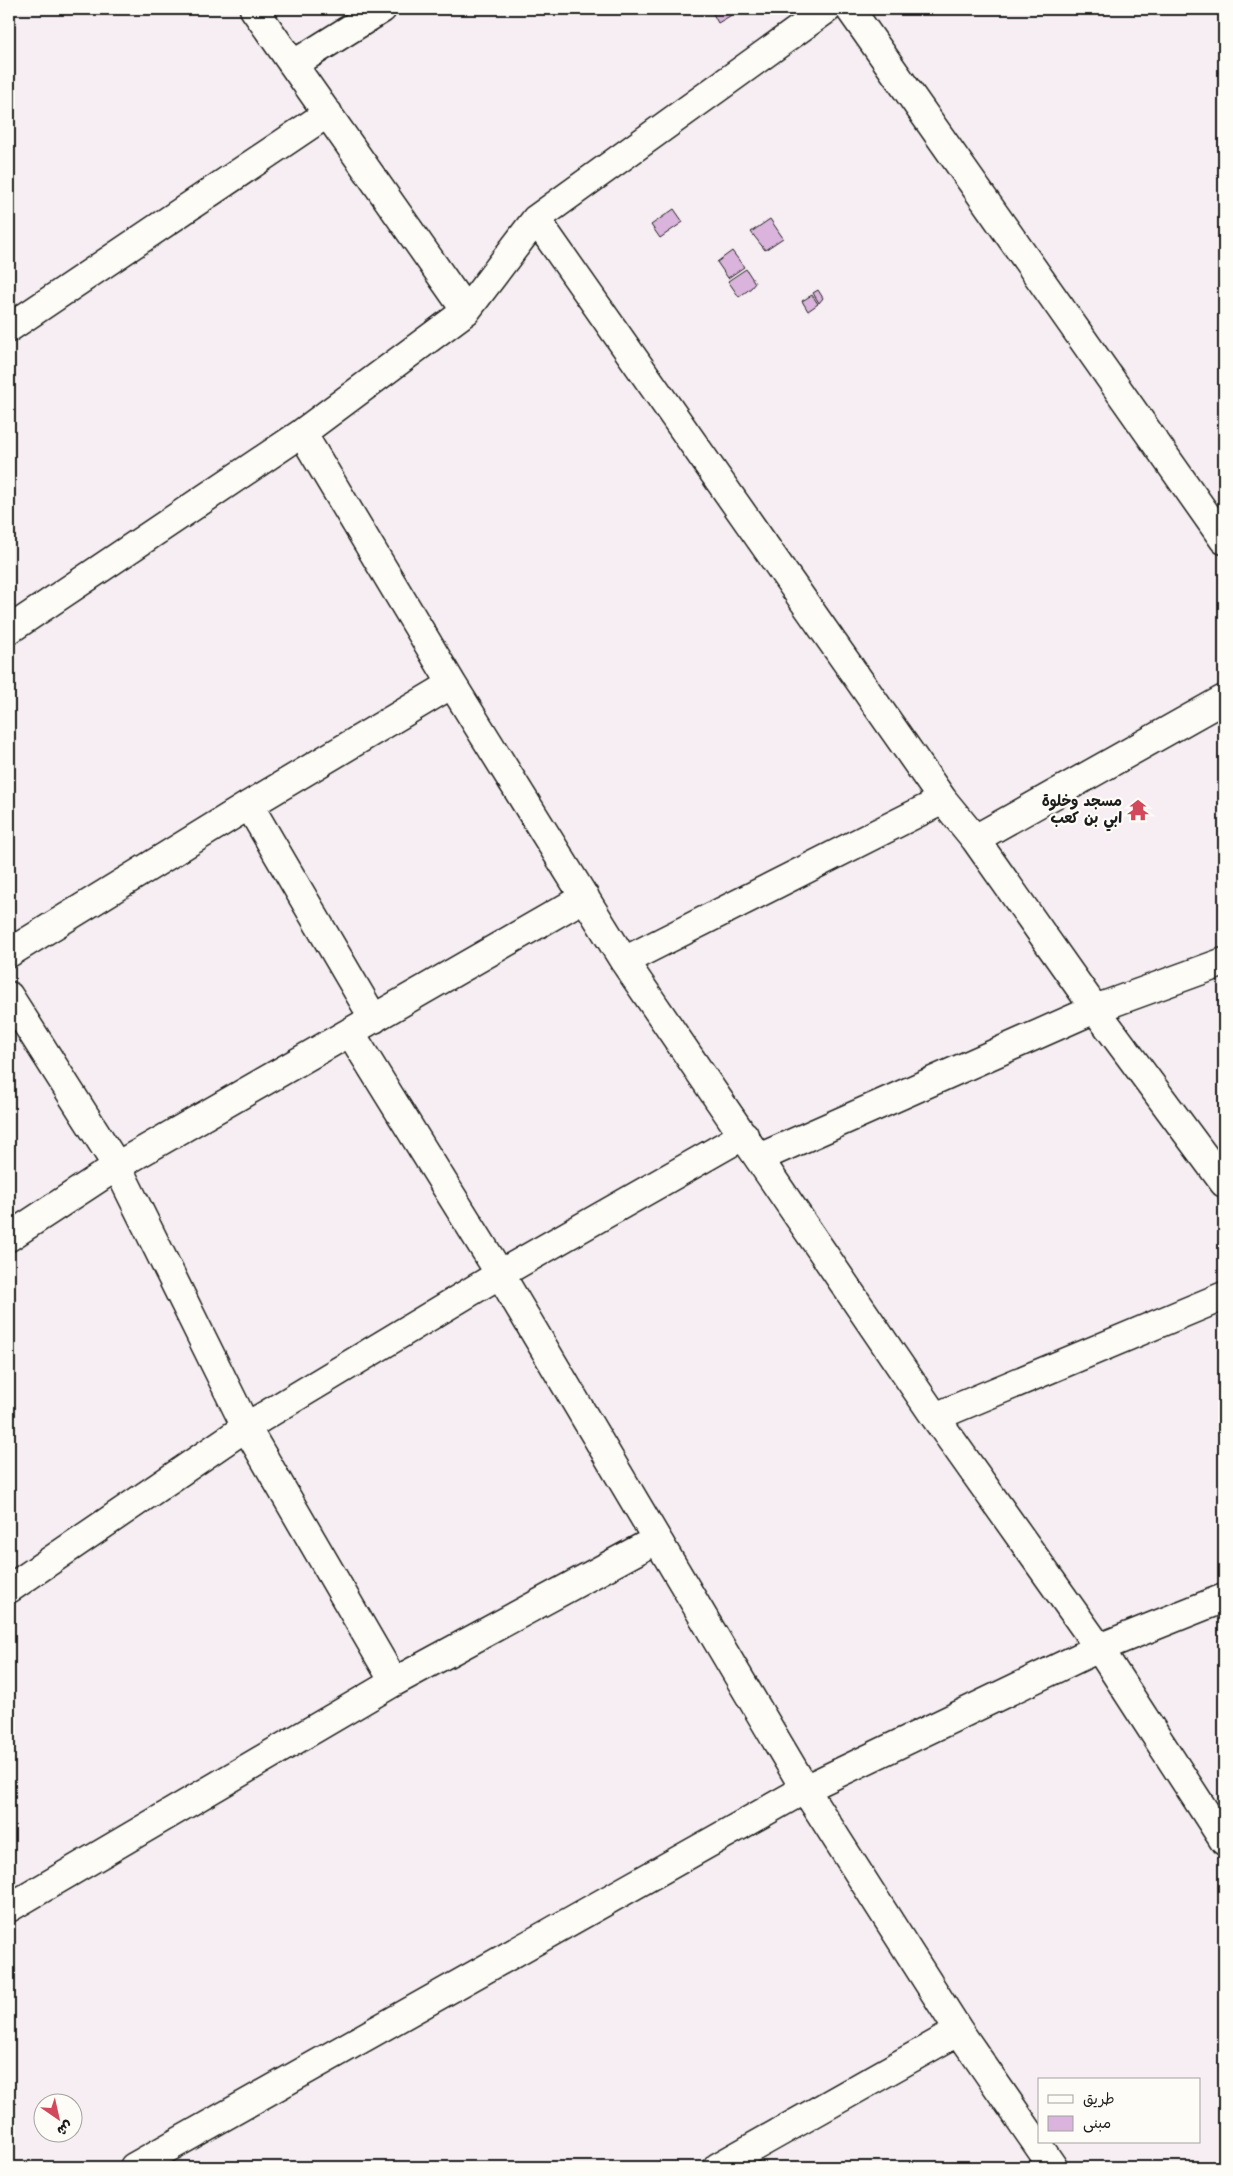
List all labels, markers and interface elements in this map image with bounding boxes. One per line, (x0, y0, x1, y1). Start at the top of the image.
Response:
place label: مسجد وخلوة ابي بن كعب (1042, 791, 1122, 832)
temple icon: مسجد وخلوة ابي بن كعب (1125, 797, 1151, 823)
legend (1038, 2078, 1200, 2144)
text: طريق (1083, 2089, 1115, 2109)
north arrow (32, 2094, 82, 2144)
text: مبنى (1083, 2113, 1111, 2133)
text: ش (54, 2117, 77, 2141)

